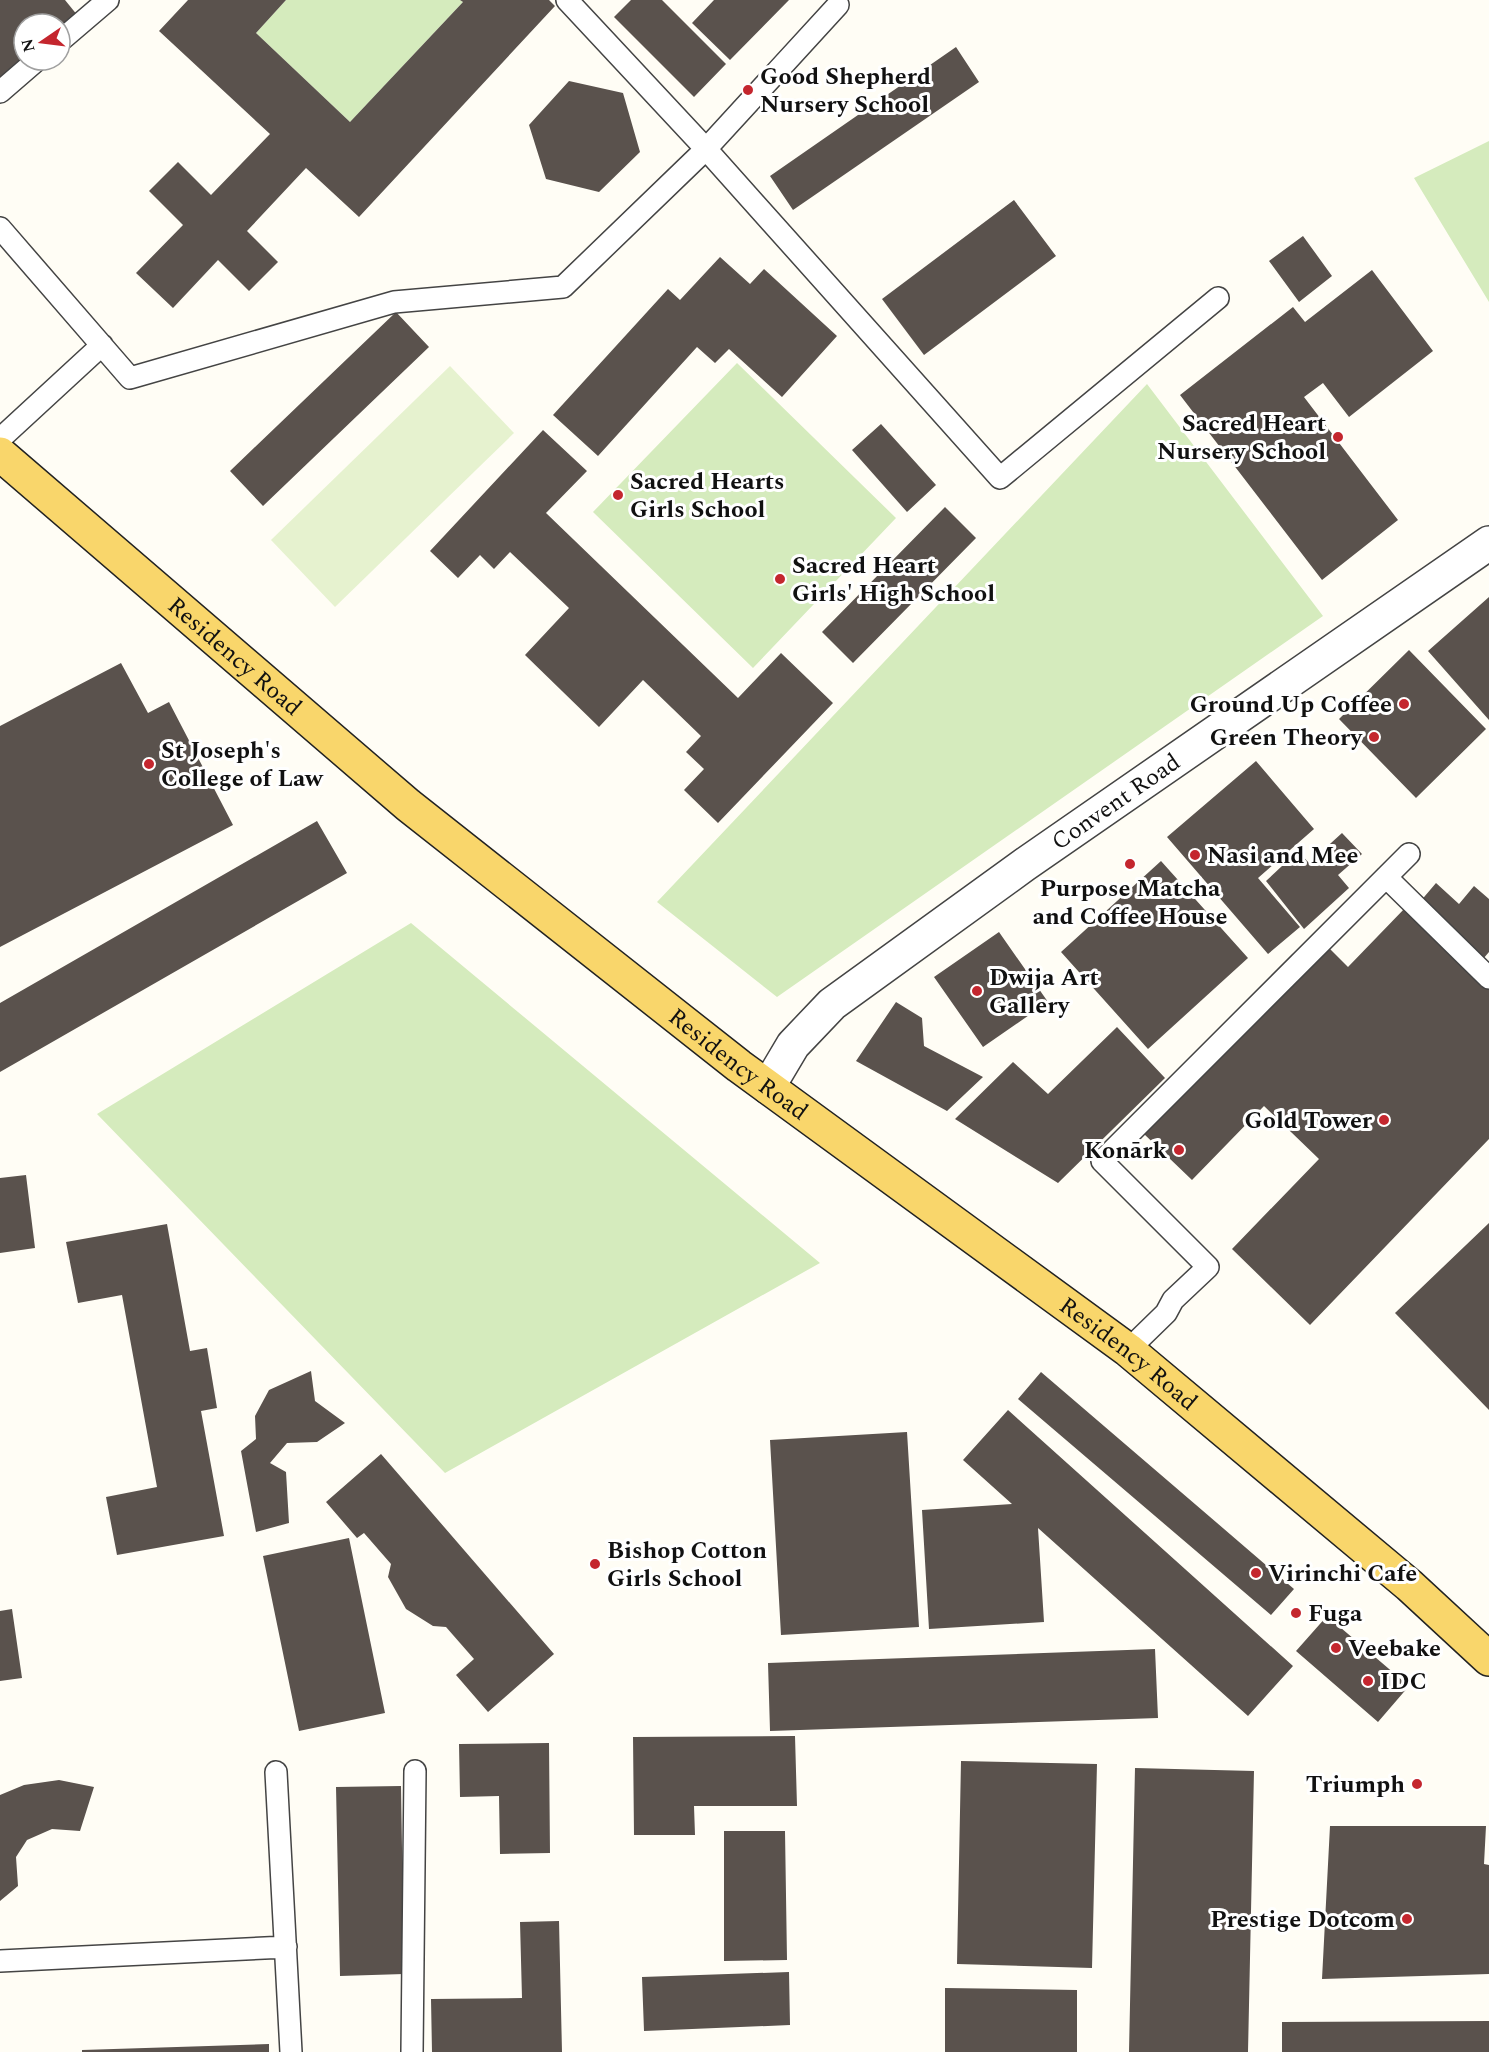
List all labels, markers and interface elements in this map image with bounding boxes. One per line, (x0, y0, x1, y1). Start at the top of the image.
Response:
north arrow (12, 12, 72, 72)
text: N (15, 36, 42, 55)
place label: Good Shepherd Nursery School (760, 59, 931, 123)
marker: Good Shepherd Nursery School (741, 83, 755, 97)
place label: Sacred Heart Nursery School (1157, 406, 1326, 470)
marker: Sacred Heart Nursery School (1331, 430, 1345, 444)
place label: Sacred Hearts Girls School (630, 464, 785, 528)
marker: Sacred Hearts Girls School (611, 488, 625, 502)
place label: Sacred Heart Girls' High School (792, 548, 995, 612)
marker: Sacred Heart Girls' High School (773, 572, 787, 586)
street label: Residency Road (159, 589, 310, 725)
place label: Ground Up Coffee (1190, 687, 1392, 723)
marker: Ground Up Coffee (1397, 697, 1411, 711)
place label: Green Theory (1210, 720, 1364, 756)
marker: Green Theory (1367, 730, 1381, 744)
place label: St Joseph's College of Law (161, 733, 324, 797)
street label: Convent Road (1044, 745, 1188, 860)
marker: St Joseph's College of Law (142, 757, 156, 771)
place label: Nasi and Mee (1207, 838, 1359, 874)
marker: Nasi and Mee (1188, 848, 1202, 862)
marker: Purpose Matcha and Coffee House (1123, 857, 1137, 871)
place label: Purpose Matcha and Coffee House (1033, 871, 1227, 935)
place label: Dwija Art Gallery (989, 960, 1099, 1024)
marker: Dwija Art Gallery (970, 984, 984, 998)
street label: Residency Road (660, 1000, 815, 1130)
place label: Gold Tower (1244, 1103, 1373, 1139)
marker: Gold Tower (1377, 1113, 1391, 1127)
place label: Konārk (1084, 1133, 1168, 1169)
marker: Konārk (1172, 1143, 1186, 1157)
street label: Residency Road (1051, 1288, 1205, 1420)
place label: Bishop Cotton Girls School (607, 1533, 767, 1597)
place label: Virinchi Cafe (1268, 1556, 1417, 1592)
marker: Bishop Cotton Girls School (588, 1557, 602, 1571)
marker: Virinchi Cafe (1249, 1566, 1263, 1580)
place label: Fuga (1308, 1596, 1363, 1632)
marker: Fuga (1289, 1606, 1303, 1620)
place label: Veebake (1348, 1631, 1441, 1667)
marker: Veebake (1329, 1641, 1343, 1655)
place label: IDC (1380, 1664, 1427, 1700)
marker: IDC (1361, 1674, 1375, 1688)
place label: Triumph (1306, 1767, 1405, 1803)
marker: Triumph (1410, 1777, 1424, 1791)
place label: Prestige Dotcom (1210, 1902, 1395, 1938)
marker: Prestige Dotcom (1400, 1912, 1414, 1926)

